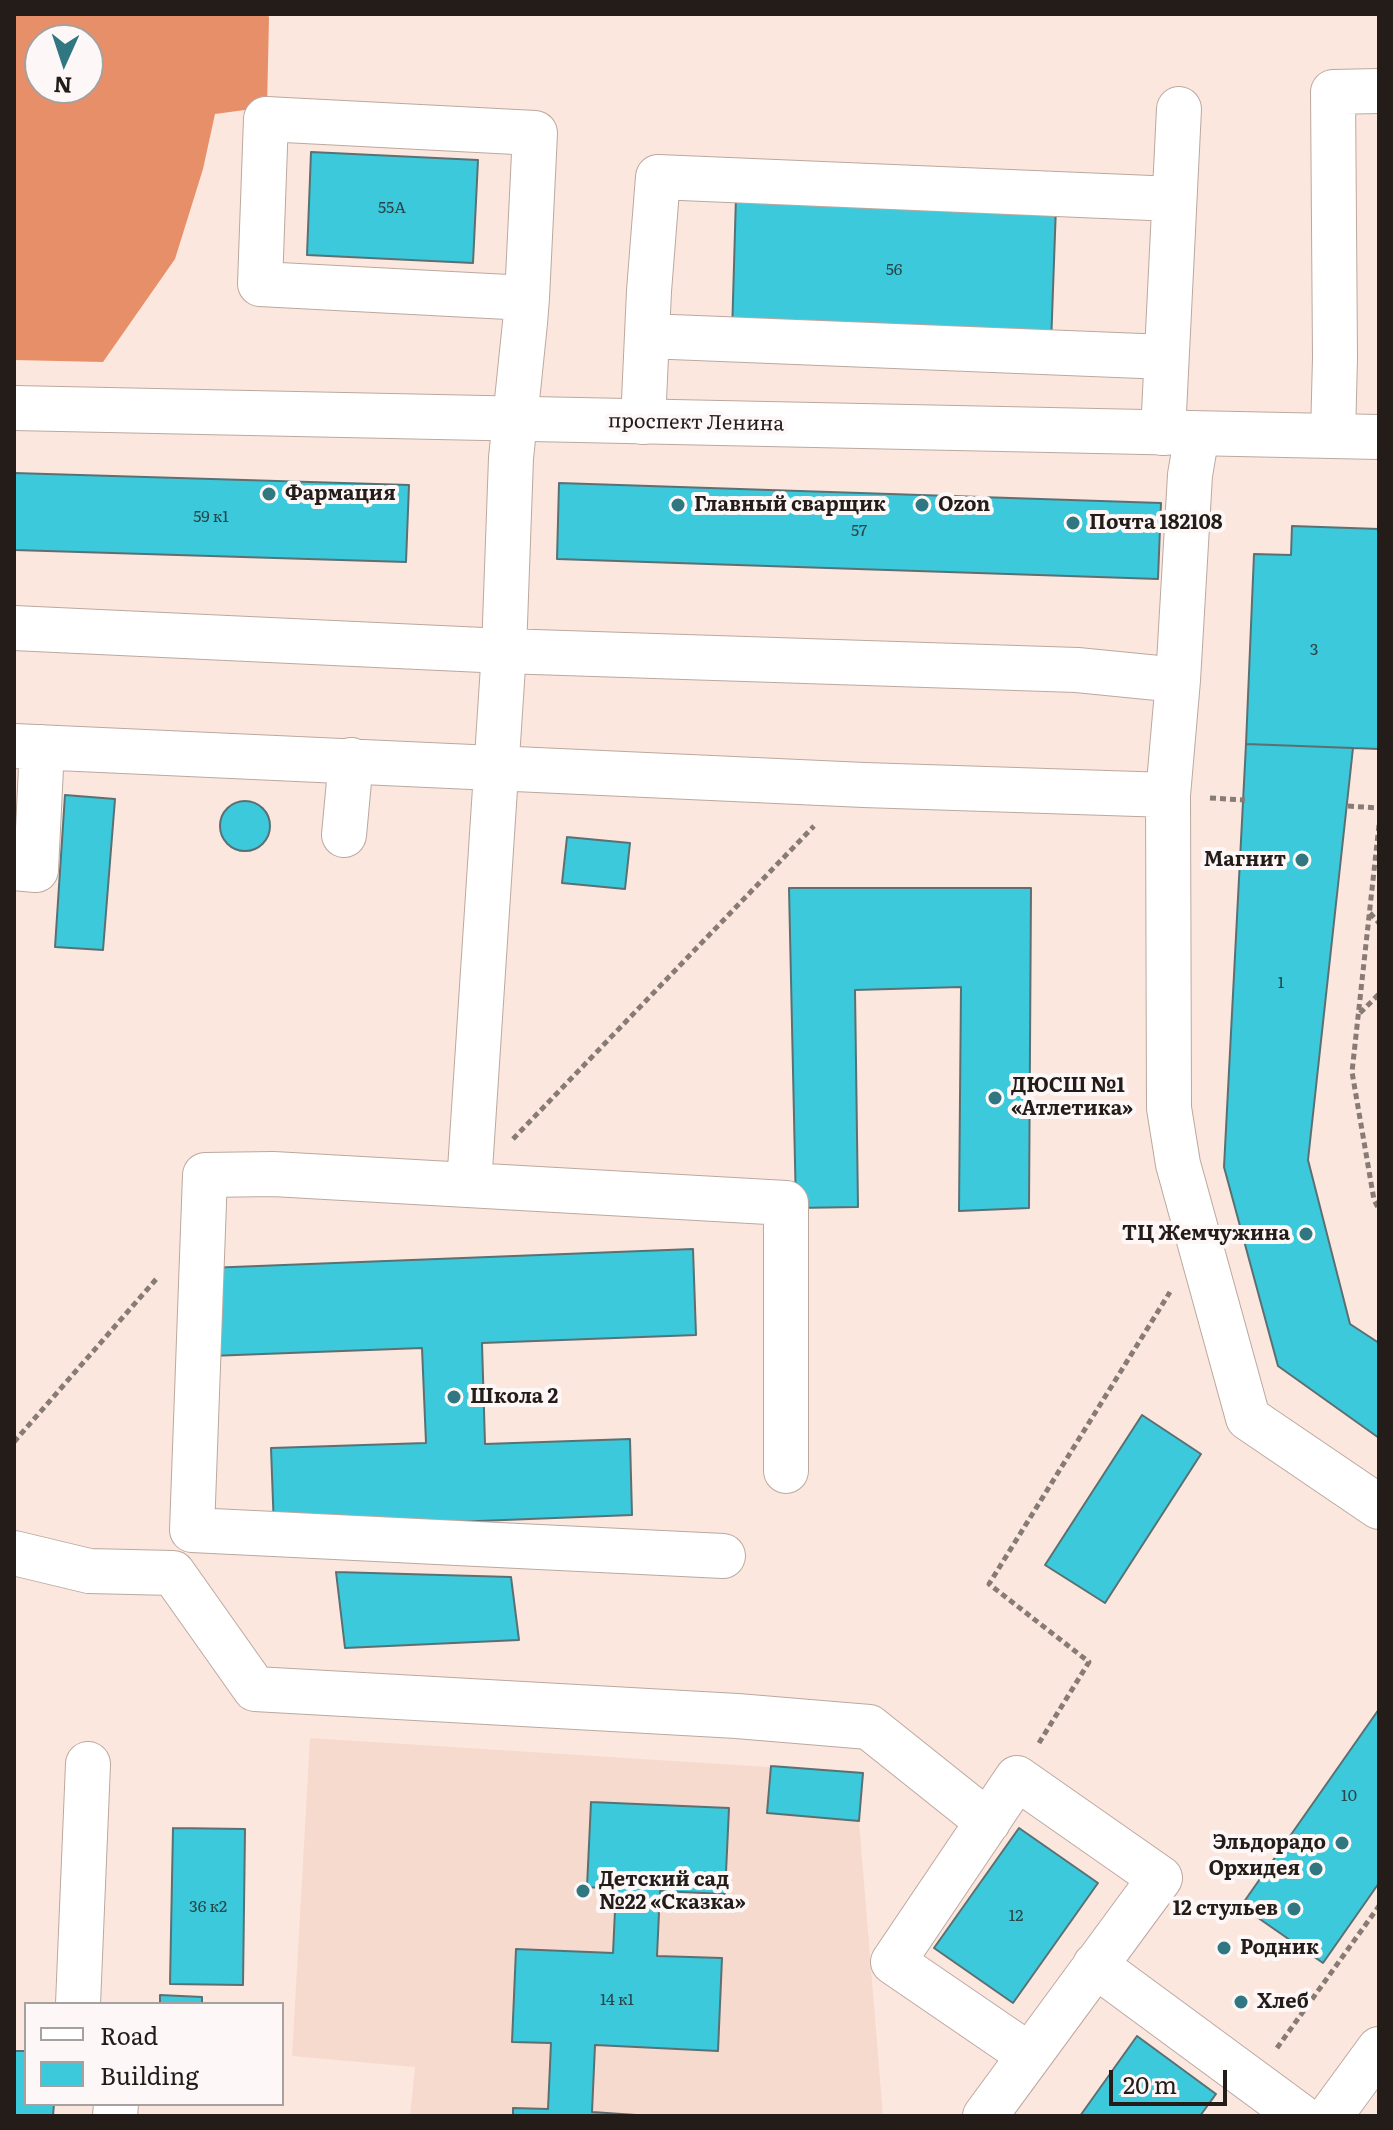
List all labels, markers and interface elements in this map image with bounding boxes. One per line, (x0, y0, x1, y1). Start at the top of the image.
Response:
north arrow (24, 24, 104, 104)
text: N (53, 70, 73, 103)
house number: 55А (378, 198, 406, 218)
house number: 56 (886, 260, 902, 280)
street label: проспект Ленина (608, 409, 784, 437)
place label: Фармация (285, 482, 396, 506)
marker: Фармация (260, 485, 278, 503)
place label: Главный сварщик (694, 493, 886, 517)
place label: Ozon (938, 493, 990, 517)
marker: Главный сварщик (669, 496, 687, 514)
marker: Ozon (913, 496, 931, 514)
house number: 59 к1 (193, 507, 229, 527)
place label: Почта 182108 (1089, 511, 1223, 535)
marker: Почта 182108 (1064, 514, 1082, 532)
house number: 57 (851, 521, 867, 541)
house number: 3 (1310, 640, 1318, 660)
place label: Магнит (1204, 848, 1286, 872)
marker: Магнит (1293, 851, 1311, 869)
house number: 1 (1278, 973, 1284, 993)
place label: ДЮСШ №1 «Атлетика» (1011, 1074, 1133, 1121)
marker: ДЮСШ №1 «Атлетика» (986, 1089, 1004, 1107)
place label: ТЦ Жемчужина (1122, 1222, 1290, 1246)
marker: ТЦ Жемчужина (1297, 1225, 1315, 1243)
place label: Школа 2 (470, 1385, 558, 1409)
marker: Школа 2 (445, 1388, 463, 1406)
house number: 10 (1341, 1786, 1357, 1806)
place label: Эльдорадо (1213, 1831, 1326, 1855)
marker: Эльдорадо (1333, 1834, 1351, 1852)
place label: Орхидея (1208, 1857, 1300, 1881)
marker: Орхидея (1307, 1860, 1325, 1878)
place label: Детский сад №22 «Сказка» (599, 1868, 746, 1915)
marker: Детский сад №22 «Сказка» (574, 1882, 592, 1900)
house number: 36 к2 (189, 1897, 227, 1917)
place label: 12 стульев (1173, 1897, 1278, 1921)
marker: 12 стульев (1285, 1900, 1303, 1918)
house number: 12 (1009, 1906, 1023, 1926)
place label: Родник (1240, 1936, 1319, 1960)
marker: Родник (1215, 1939, 1233, 1957)
house number: 14 к1 (600, 1990, 634, 2010)
place label: Хлеб (1257, 1990, 1309, 2014)
marker: Хлеб (1232, 1993, 1250, 2011)
legend (24, 2002, 284, 2106)
text: Road (100, 2017, 158, 2052)
scale bar (1113, 2054, 1231, 2104)
text: Building (100, 2057, 199, 2092)
text: 20 m (1123, 2066, 1177, 2101)

